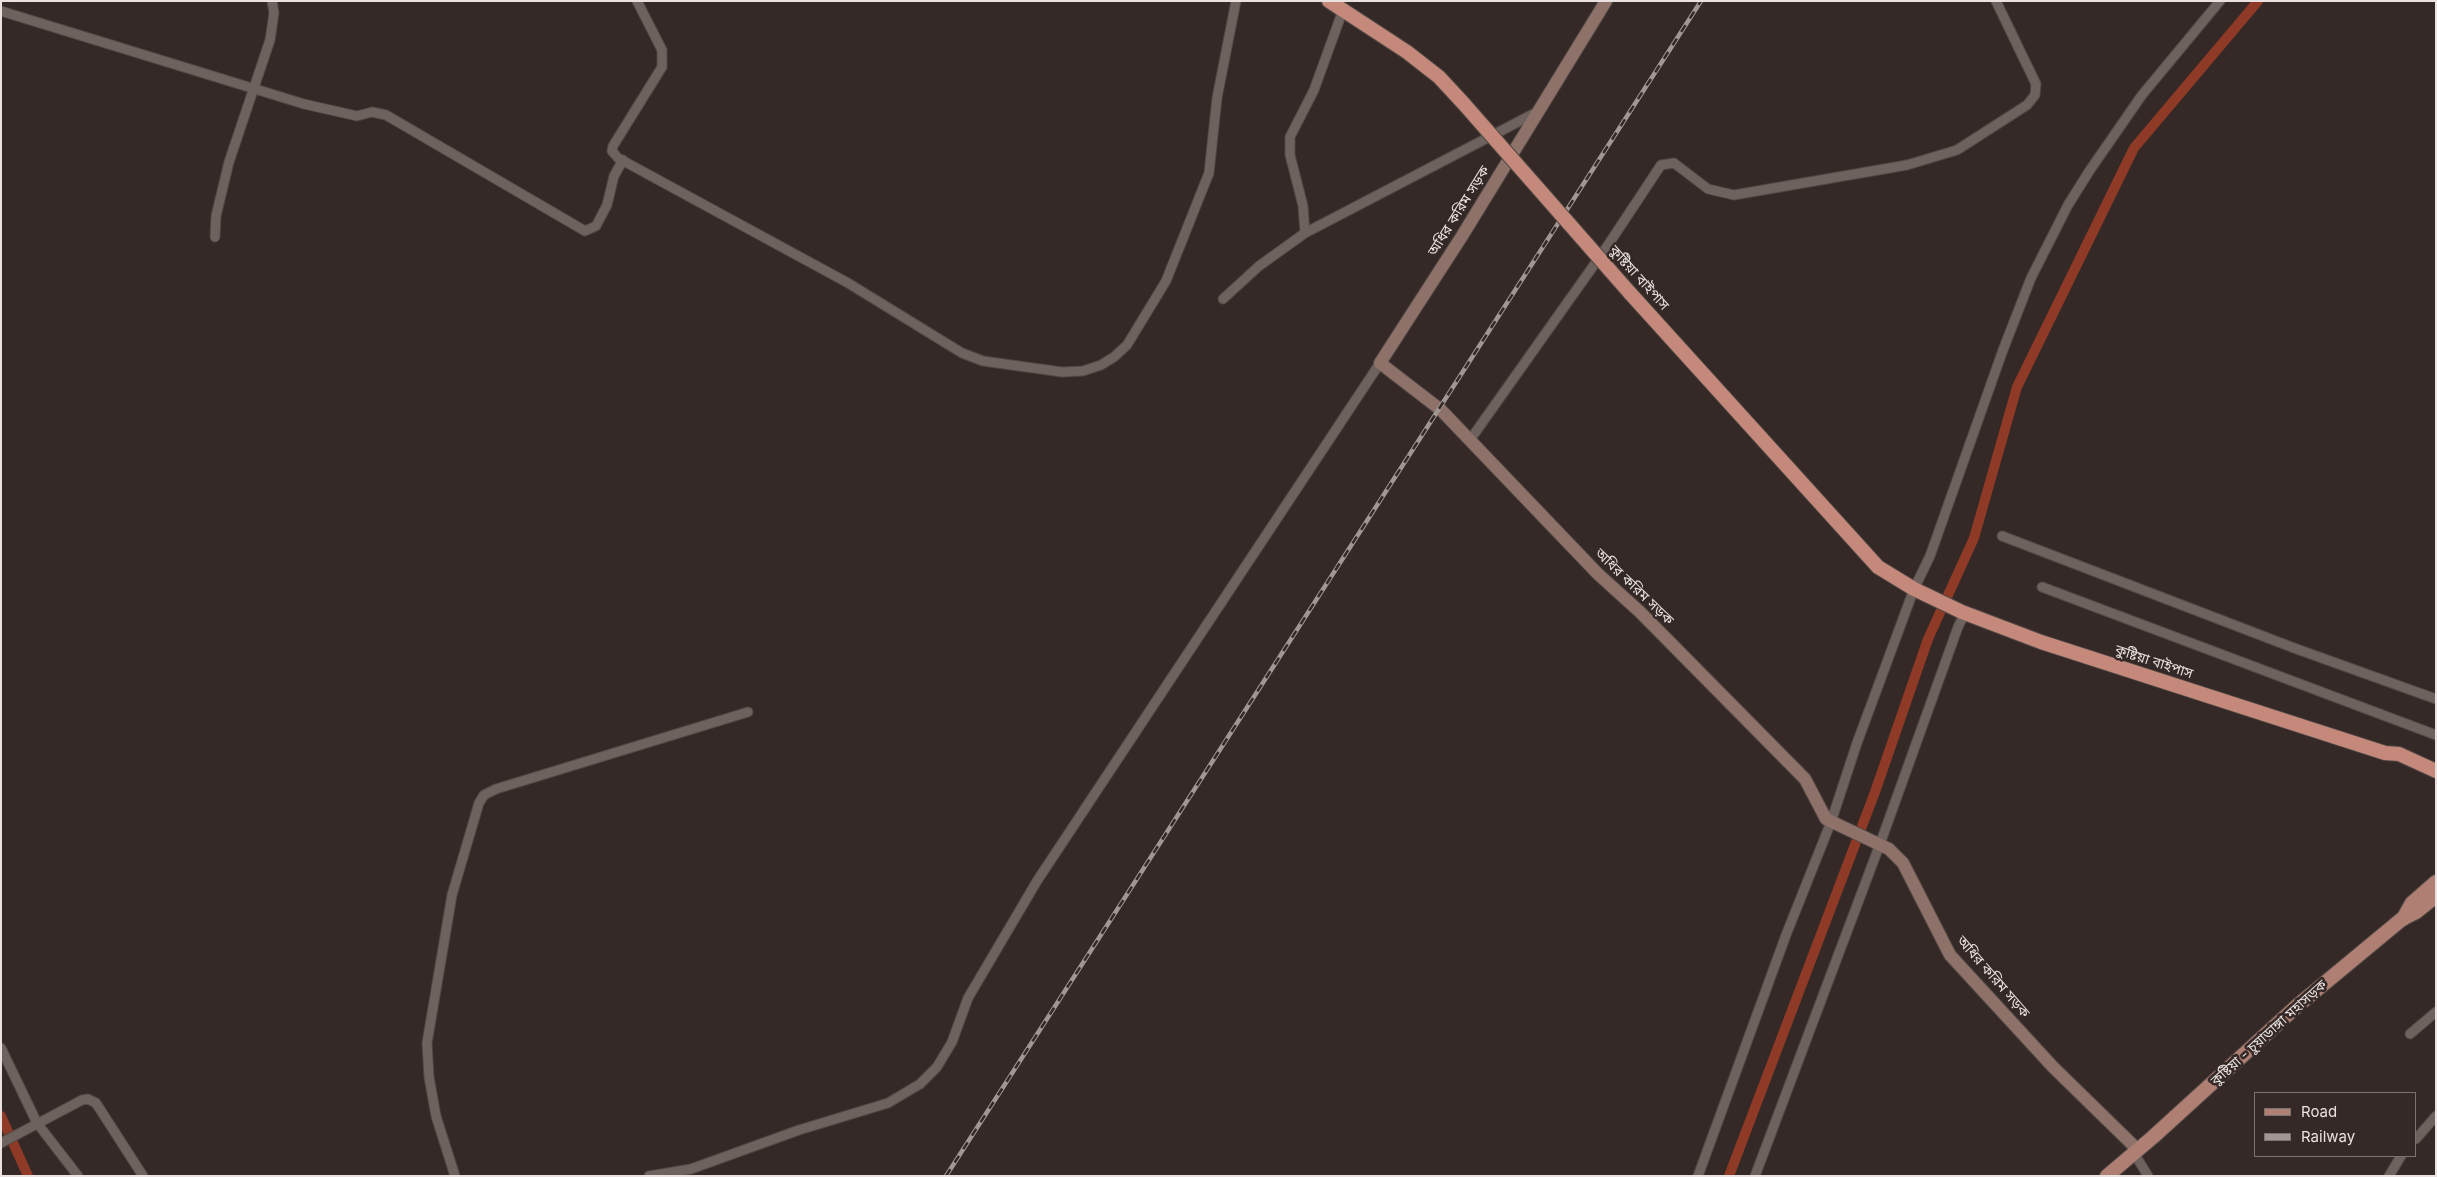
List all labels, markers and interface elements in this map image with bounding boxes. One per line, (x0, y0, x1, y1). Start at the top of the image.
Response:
street label: অধির করিম সড়ক (1425, 163, 1493, 259)
street label: কুষ্টিয়া বাইপাস (1606, 242, 1672, 314)
street label: অধির করিম সড়ক (1591, 545, 1677, 629)
street label: কুষ্টিয়া বাইপাস (2113, 642, 2195, 682)
street label: অধির করিম সড়ক (1953, 933, 2033, 1021)
street label: কুষ্টিয়া - চুয়াডাঙ্গা মহাসড়ক (2208, 977, 2330, 1089)
legend (2254, 1092, 2417, 1157)
text: Road (2301, 1102, 2337, 1121)
text: Railway (2301, 1127, 2355, 1146)

